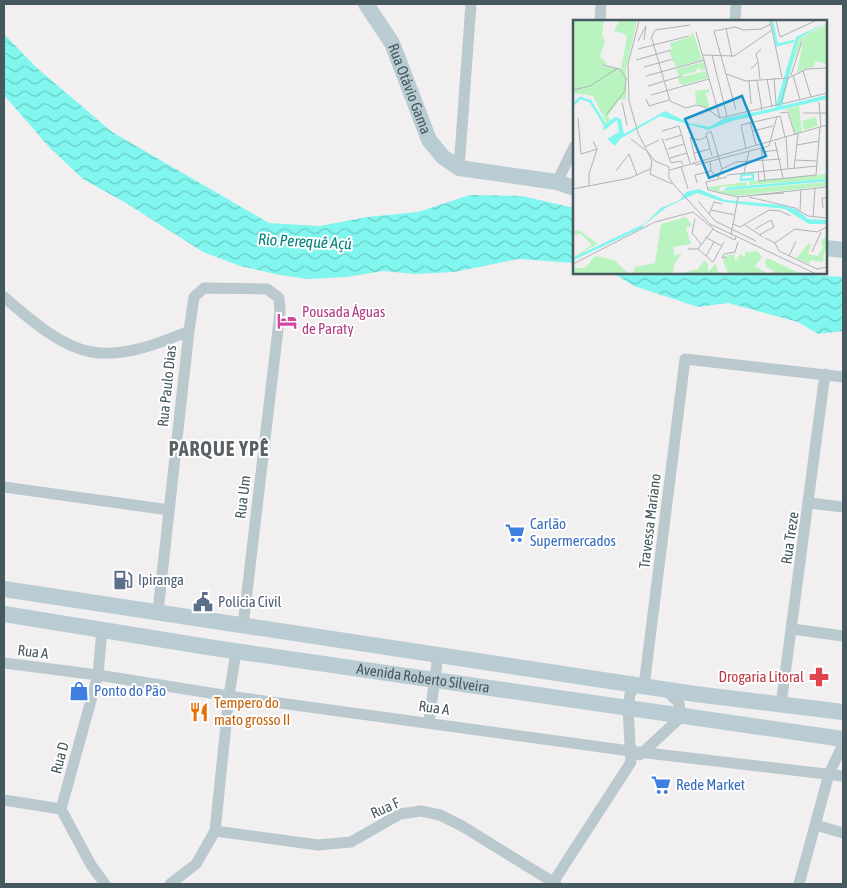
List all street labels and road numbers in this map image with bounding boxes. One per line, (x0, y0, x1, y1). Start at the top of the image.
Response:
street label: Rua Otávio Gama (385, 41, 435, 136)
street label: Rua Paulo Dias (154, 344, 179, 428)
street label: Travessa Mariano (635, 473, 664, 569)
street label: Rua Um (231, 474, 254, 520)
street label: Rua Treze (777, 510, 802, 565)
street label: Rua A (17, 641, 50, 662)
street label: Avenida Roberto Silveira (356, 660, 491, 696)
street label: Rua A (417, 697, 451, 718)
street label: Rua D (47, 740, 72, 776)
street label: Rua F (368, 794, 402, 821)

